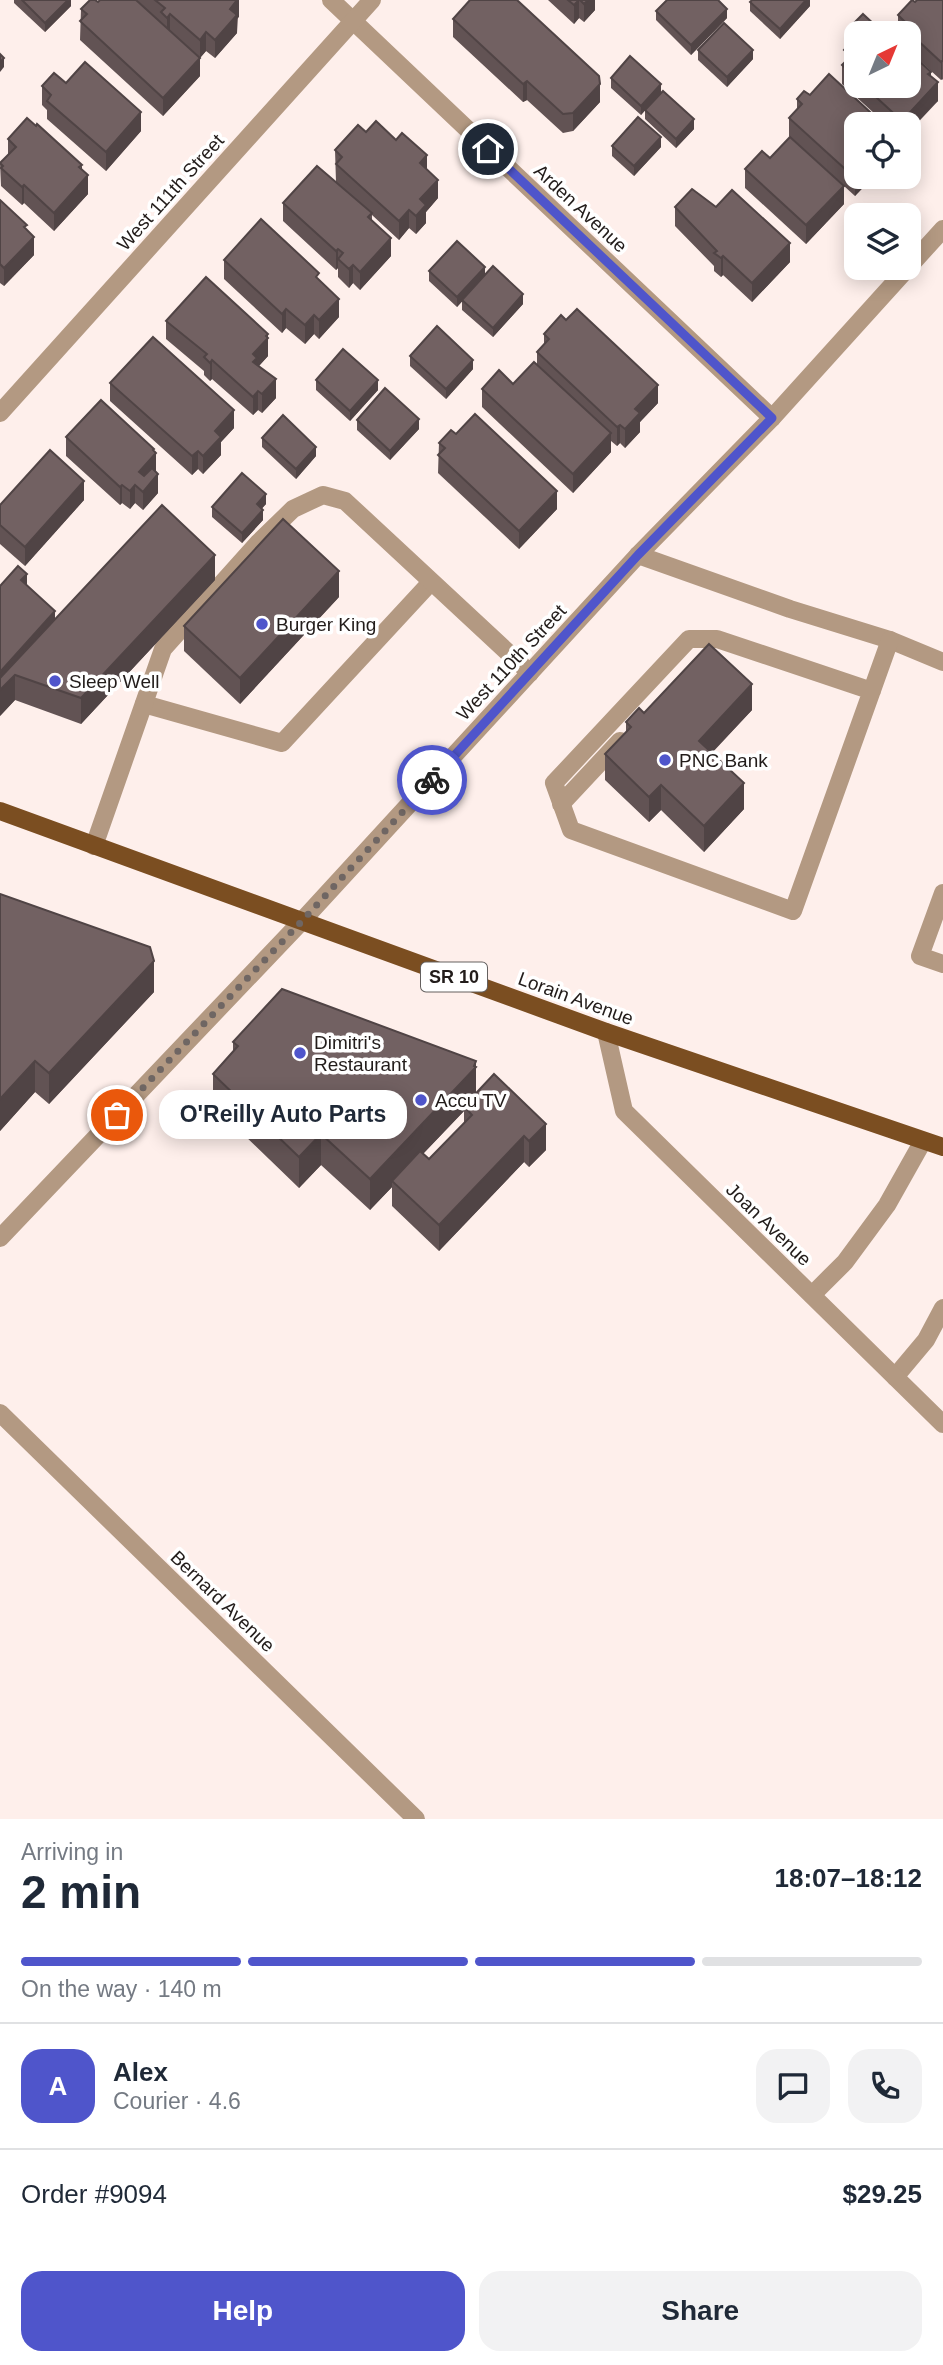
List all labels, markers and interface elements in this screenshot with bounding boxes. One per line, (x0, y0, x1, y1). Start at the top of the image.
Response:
north arrow (844, 21, 920, 98)
map controls (844, 21, 921, 280)
button: locate (844, 112, 921, 189)
pin (458, 119, 518, 179)
street label: West 111th Street (113, 129, 228, 255)
icon: home (469, 130, 507, 168)
street label: Arden Avenue (530, 160, 631, 257)
button: layers (844, 203, 921, 280)
street label: West 110th Street (452, 600, 571, 724)
place label: Burger King (276, 614, 376, 635)
marker: Burger King (254, 616, 270, 632)
place label: Sleep Well (69, 671, 159, 692)
marker: Sleep Well (47, 673, 63, 689)
courier (397, 745, 467, 815)
place label: PNC Bank (679, 750, 768, 771)
marker: PNC Bank (657, 752, 673, 768)
icon: bike (413, 761, 451, 799)
road number: SR 10 (421, 962, 487, 992)
street label: Lorain Avenue (515, 968, 636, 1029)
place label: Dimitri's Restaurant (314, 1032, 408, 1075)
marker: Dimitri's Restaurant (292, 1045, 308, 1061)
pin (87, 1085, 147, 1145)
callout: O'Reilly Auto Parts (159, 1090, 408, 1140)
place label: Accu TV (435, 1090, 507, 1111)
marker: Accu TV (413, 1092, 429, 1108)
icon: bag (98, 1096, 136, 1134)
text: O'Reilly Auto Parts (180, 1101, 386, 1127)
street label: Joan Avenue (722, 1179, 815, 1270)
street label: Bernard Avenue (166, 1547, 279, 1656)
text: Arriving in (21, 1839, 123, 1865)
text: 18:07–18:12 (775, 1863, 922, 1893)
text: 2 min (21, 1866, 141, 1918)
text: On the way · 140 m (21, 1976, 222, 2002)
button: chat (756, 2049, 830, 2123)
button: phone (848, 2049, 922, 2123)
text: Alex (113, 2057, 168, 2087)
text: A (49, 2071, 67, 2101)
text: Courier · 4.6 (113, 2088, 241, 2114)
text: Order #9094 (21, 2179, 167, 2209)
text: $29.25 (842, 2179, 922, 2209)
button: Help (21, 2271, 465, 2351)
button: Share (479, 2271, 922, 2351)

